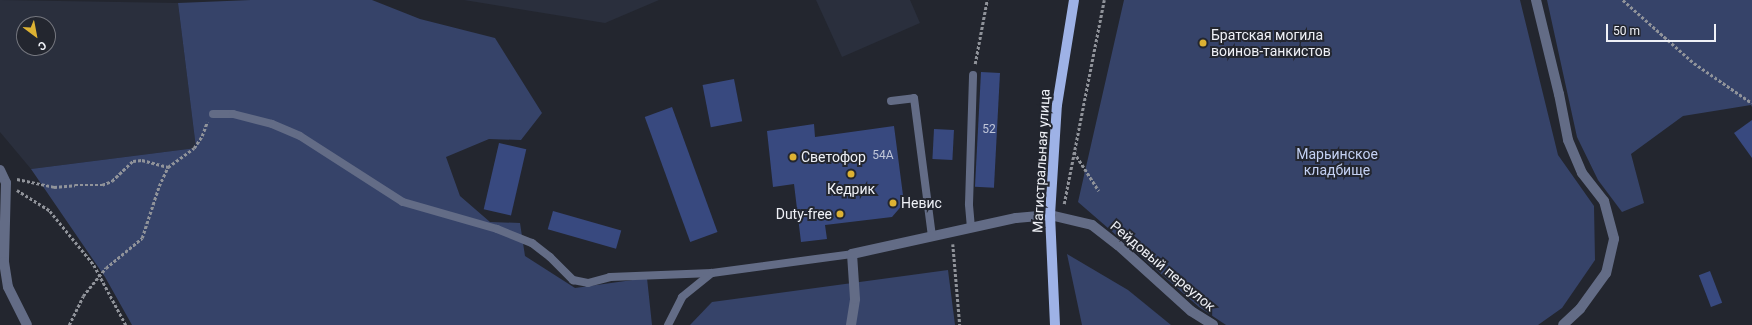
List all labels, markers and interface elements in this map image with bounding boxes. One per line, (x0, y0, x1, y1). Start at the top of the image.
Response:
north arrow (16, 16, 56, 56)
scale bar (1608, 16, 1718, 42)
text: 50 m (1613, 24, 1640, 38)
place label: Братская могила воинов-танкистов (1211, 27, 1331, 60)
text: С (36, 38, 49, 53)
marker: Братская могила воинов-танкистов (1198, 38, 1208, 48)
street label: Магистральная улица (1029, 89, 1053, 233)
house number: 52 (982, 123, 996, 137)
park label: Марьинское кладбище (1296, 146, 1378, 178)
place label: Светофор (801, 149, 866, 165)
house number: 54А (872, 149, 894, 163)
marker: Светофор (788, 152, 798, 162)
marker: Кедрик (846, 169, 856, 179)
place label: Кедрик (827, 181, 875, 197)
place label: Невис (901, 195, 942, 211)
marker: Невис (888, 198, 898, 208)
place label: Duty-free (776, 206, 832, 222)
marker: Duty-free (835, 209, 845, 219)
street label: Рейдовый переулок (1107, 217, 1219, 315)

